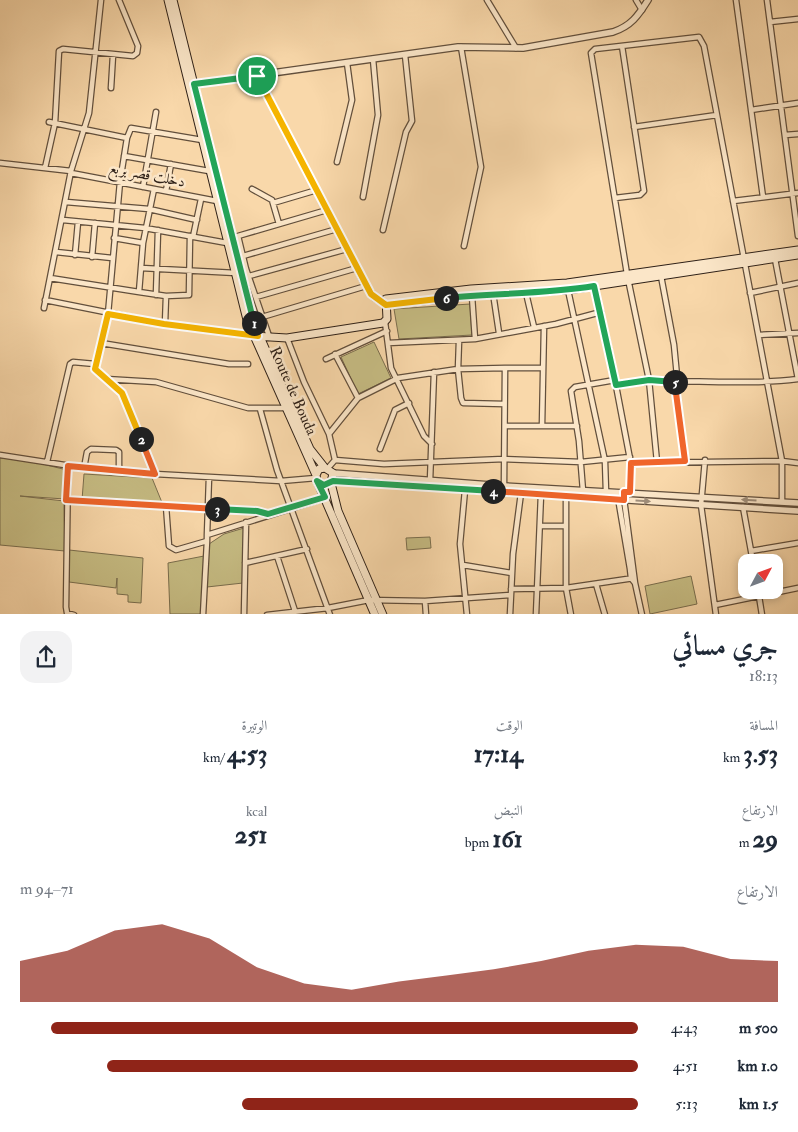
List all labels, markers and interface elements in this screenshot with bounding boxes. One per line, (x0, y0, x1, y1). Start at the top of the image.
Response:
pin (236, 55, 278, 97)
icon: arrive (243, 62, 271, 90)
street label: دخلت قصر بربع (106, 158, 187, 196)
pin: 6 (434, 286, 458, 310)
text: 6 (443, 290, 450, 307)
pin: 1 (242, 310, 266, 336)
text: 1 (252, 315, 257, 332)
street label: Route de Bouda (265, 344, 321, 439)
pin: 5 (662, 370, 688, 394)
text: 5 (672, 374, 679, 391)
pin: 2 (128, 426, 154, 452)
text: 2 (138, 431, 145, 448)
pin: 4 (480, 478, 506, 504)
text: 4 (490, 483, 497, 500)
one-way arrow (741, 495, 757, 503)
pin: 3 (204, 496, 230, 522)
one-way arrow (635, 497, 651, 505)
text: 3 (215, 501, 220, 518)
north arrow (738, 554, 782, 599)
map controls (738, 554, 783, 599)
text: جري مسائي (672, 629, 778, 664)
button: share (20, 631, 72, 683)
text: 18:13 (749, 666, 778, 686)
text: الوتيرة (242, 717, 267, 734)
text: الوقت (496, 717, 523, 734)
text: المسافة (749, 717, 778, 734)
text: 4:53 (227, 739, 267, 770)
text: 17:14 (474, 739, 523, 770)
text: 3.53 (743, 739, 778, 770)
text: /km (203, 749, 227, 766)
text: km (723, 749, 743, 766)
text: النبض (494, 802, 523, 819)
text: الارتفاع (742, 802, 778, 819)
text: kcal (246, 803, 267, 820)
text: 251 (235, 820, 267, 851)
text: 161 (492, 824, 523, 855)
text: 29 (753, 824, 778, 855)
text: bpm (465, 834, 492, 851)
text: m (739, 834, 753, 851)
text: 71–94 m (20, 879, 74, 899)
text: الارتفاع (736, 882, 778, 902)
text: 4:43 (671, 1018, 698, 1038)
text: 500 m (739, 1018, 778, 1038)
text: 4:51 (673, 1056, 698, 1076)
text: 1.0 km (738, 1056, 778, 1076)
text: 5:13 (675, 1094, 698, 1114)
text: 1.5 km (739, 1094, 778, 1114)

